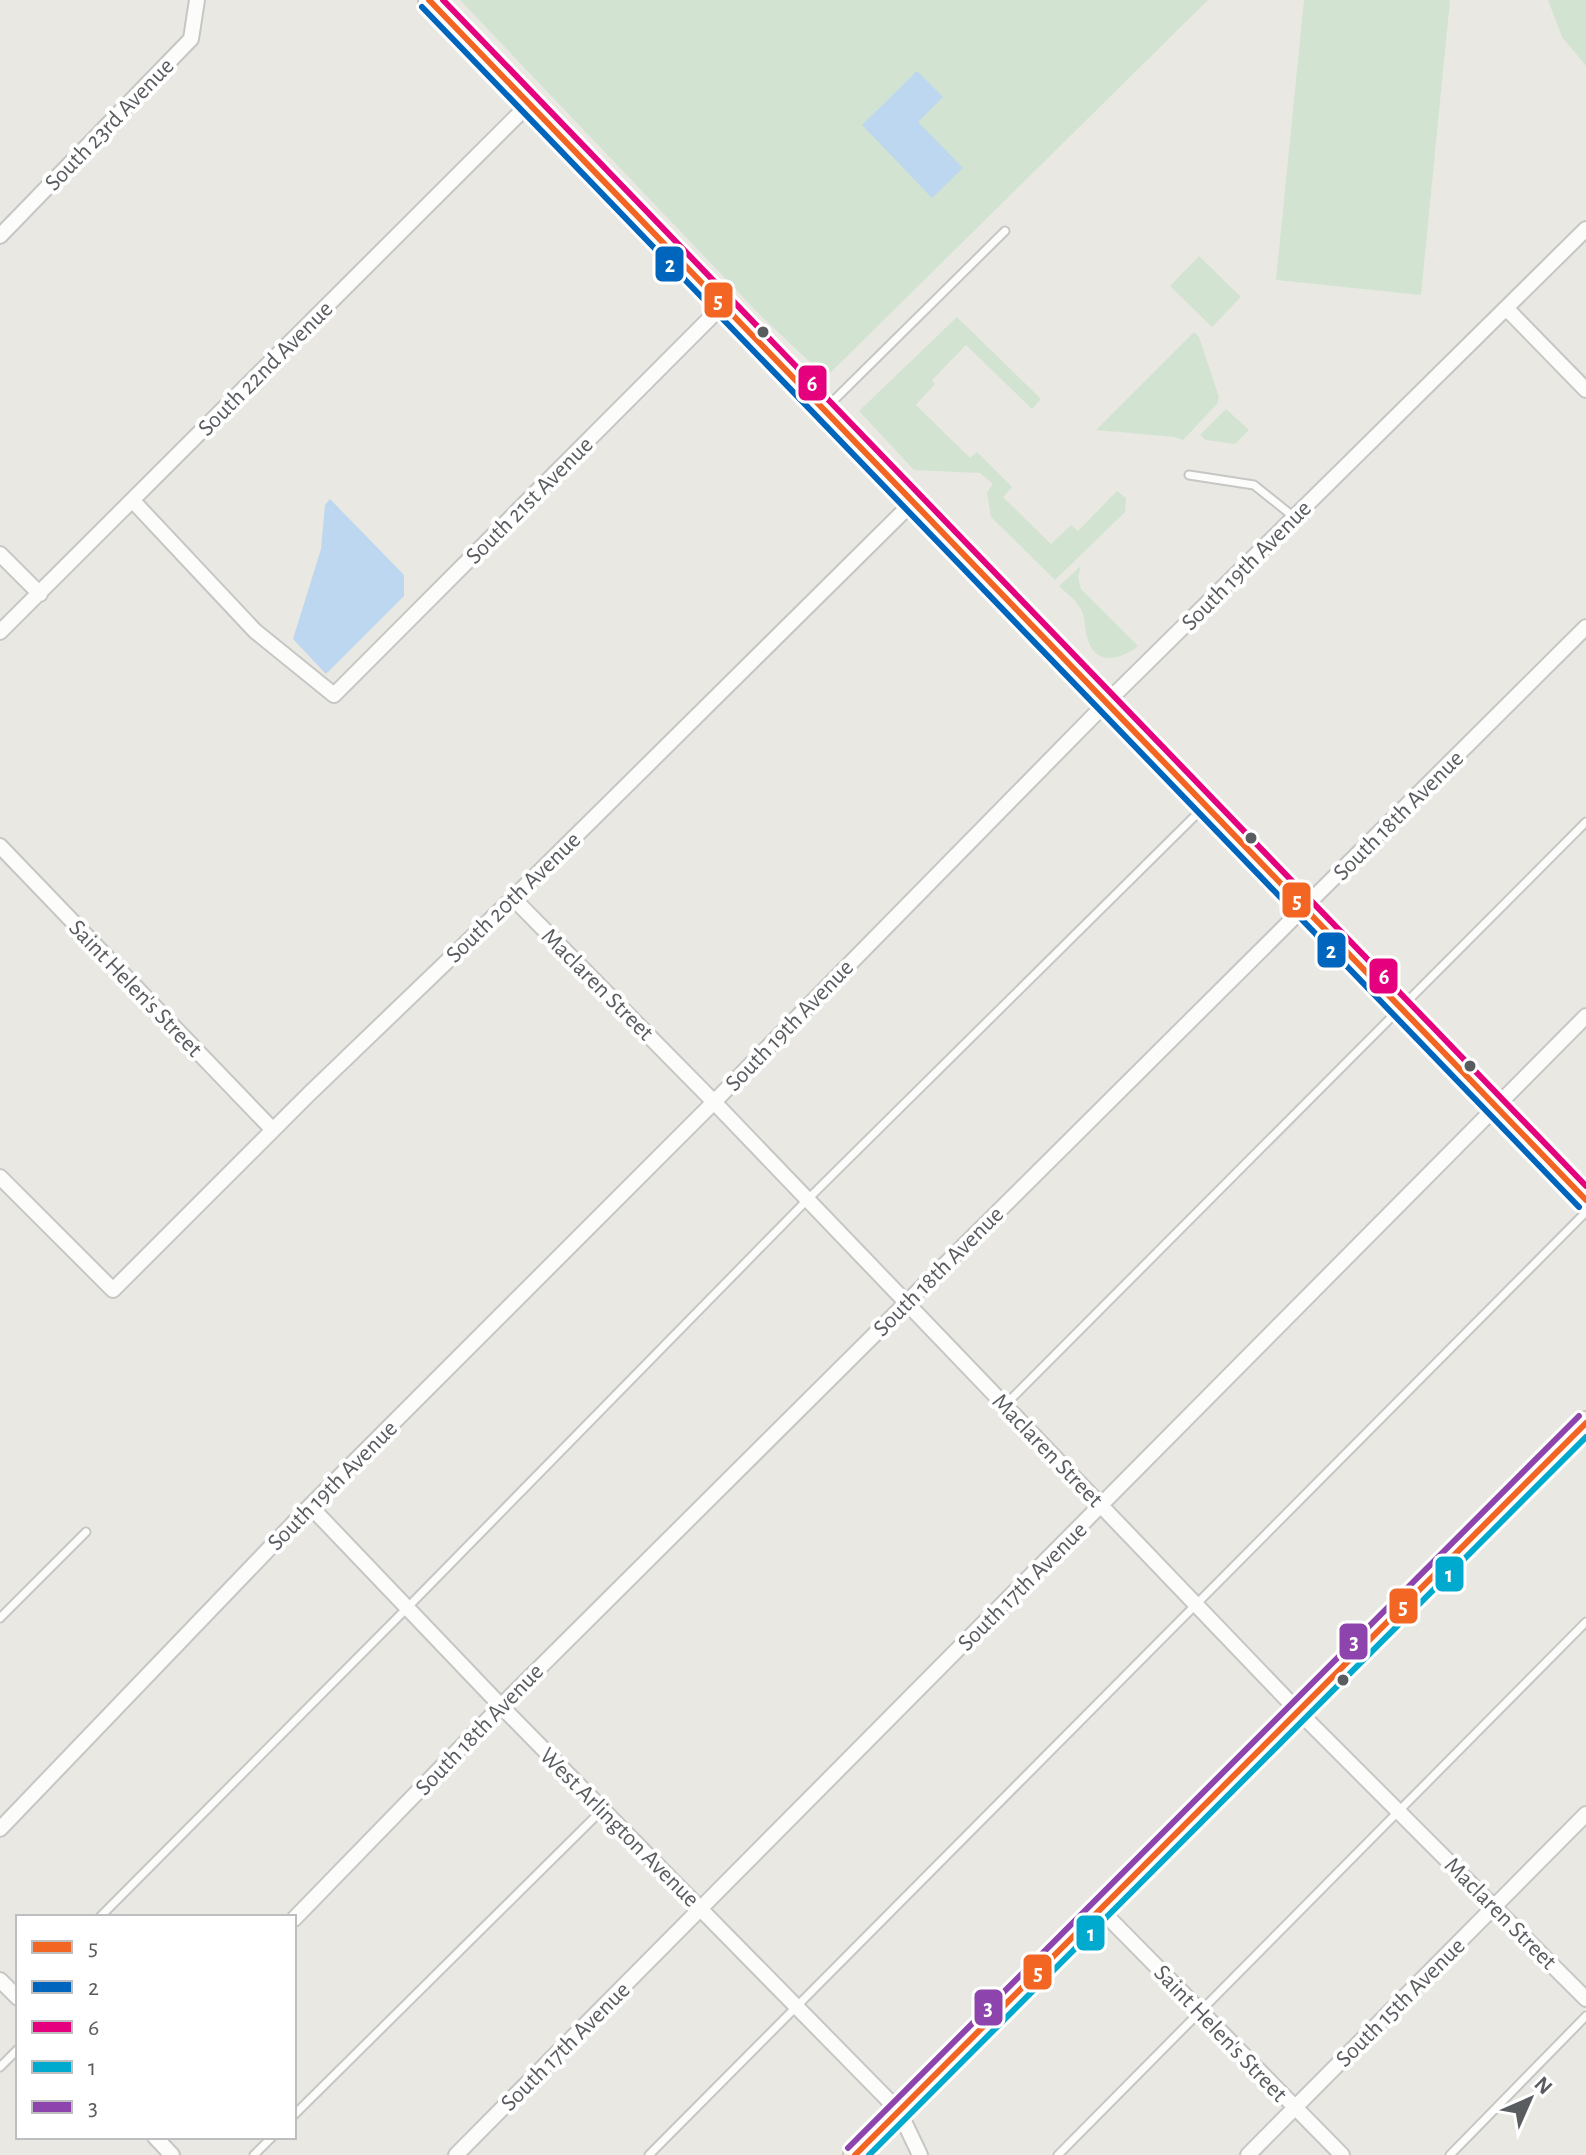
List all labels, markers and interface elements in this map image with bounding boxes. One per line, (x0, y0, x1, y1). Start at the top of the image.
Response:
street label: South 23rd Avenue (41, 54, 179, 196)
line badge: 2 (654, 245, 685, 283)
text: 2 (665, 254, 675, 276)
line badge: 5 (703, 281, 734, 319)
text: 5 (713, 290, 723, 312)
street label: South 22nd Avenue (194, 297, 338, 441)
unlabelled marker (755, 324, 771, 340)
line badge: 6 (797, 364, 828, 402)
text: 6 (807, 373, 817, 395)
street label: South 21st Avenue (462, 433, 598, 569)
street label: South 19th Avenue (1177, 496, 1316, 635)
street label: South 18th Avenue (1329, 746, 1468, 885)
street label: South 20th Avenue (442, 828, 586, 968)
unlabelled marker (1243, 830, 1259, 846)
line badge: 5 (1281, 881, 1312, 919)
text: 5 (1292, 890, 1302, 912)
street label: Saint Helen's Street (64, 916, 207, 1062)
street label: Maclaren Street (537, 924, 658, 1046)
line badge: 2 (1316, 931, 1347, 969)
text: 2 (1326, 940, 1336, 962)
street label: South 19th Avenue (721, 955, 858, 1096)
line badge: 6 (1368, 957, 1399, 995)
text: 6 (1379, 966, 1389, 988)
unlabelled marker (1462, 1058, 1478, 1074)
street label: South 18th Avenue (869, 1202, 1008, 1341)
street label: Maclaren Street (987, 1389, 1107, 1512)
street label: South 19th Avenue (263, 1416, 402, 1555)
street label: South 17th Avenue (954, 1518, 1092, 1656)
line badge: 1 (1434, 1555, 1465, 1593)
text: 1 (1445, 1564, 1453, 1586)
line badge: 5 (1388, 1587, 1419, 1625)
text: 5 (1398, 1596, 1408, 1618)
line badge: 3 (1338, 1622, 1369, 1661)
text: 3 (1349, 1631, 1359, 1653)
street label: South 18th Avenue (411, 1659, 548, 1800)
unlabelled marker (1335, 1672, 1351, 1688)
street label: West Arlington Avenue (535, 1743, 704, 1912)
street label: Maclaren Street (1440, 1853, 1561, 1975)
line badge: 1 (1075, 1914, 1106, 1952)
legend (16, 1915, 296, 2139)
text: 1 (1087, 1923, 1095, 1945)
street label: South 15th Avenue (1332, 1934, 1470, 2072)
text: 5 (88, 1936, 98, 1960)
line badge: 5 (1022, 1953, 1053, 1991)
street label: Saint Helen's Street (1149, 1961, 1292, 2107)
text: 5 (1033, 1962, 1043, 1984)
text: 2 (88, 1976, 99, 2000)
street label: South 17th Avenue (497, 1978, 635, 2116)
line badge: 3 (973, 1988, 1004, 2027)
text: 3 (983, 1997, 993, 2019)
text: 6 (88, 2016, 99, 2040)
text: 1 (88, 2056, 96, 2080)
north arrow (1490, 2059, 1570, 2139)
text: N (1530, 2072, 1557, 2099)
text: 3 (88, 2096, 98, 2120)

